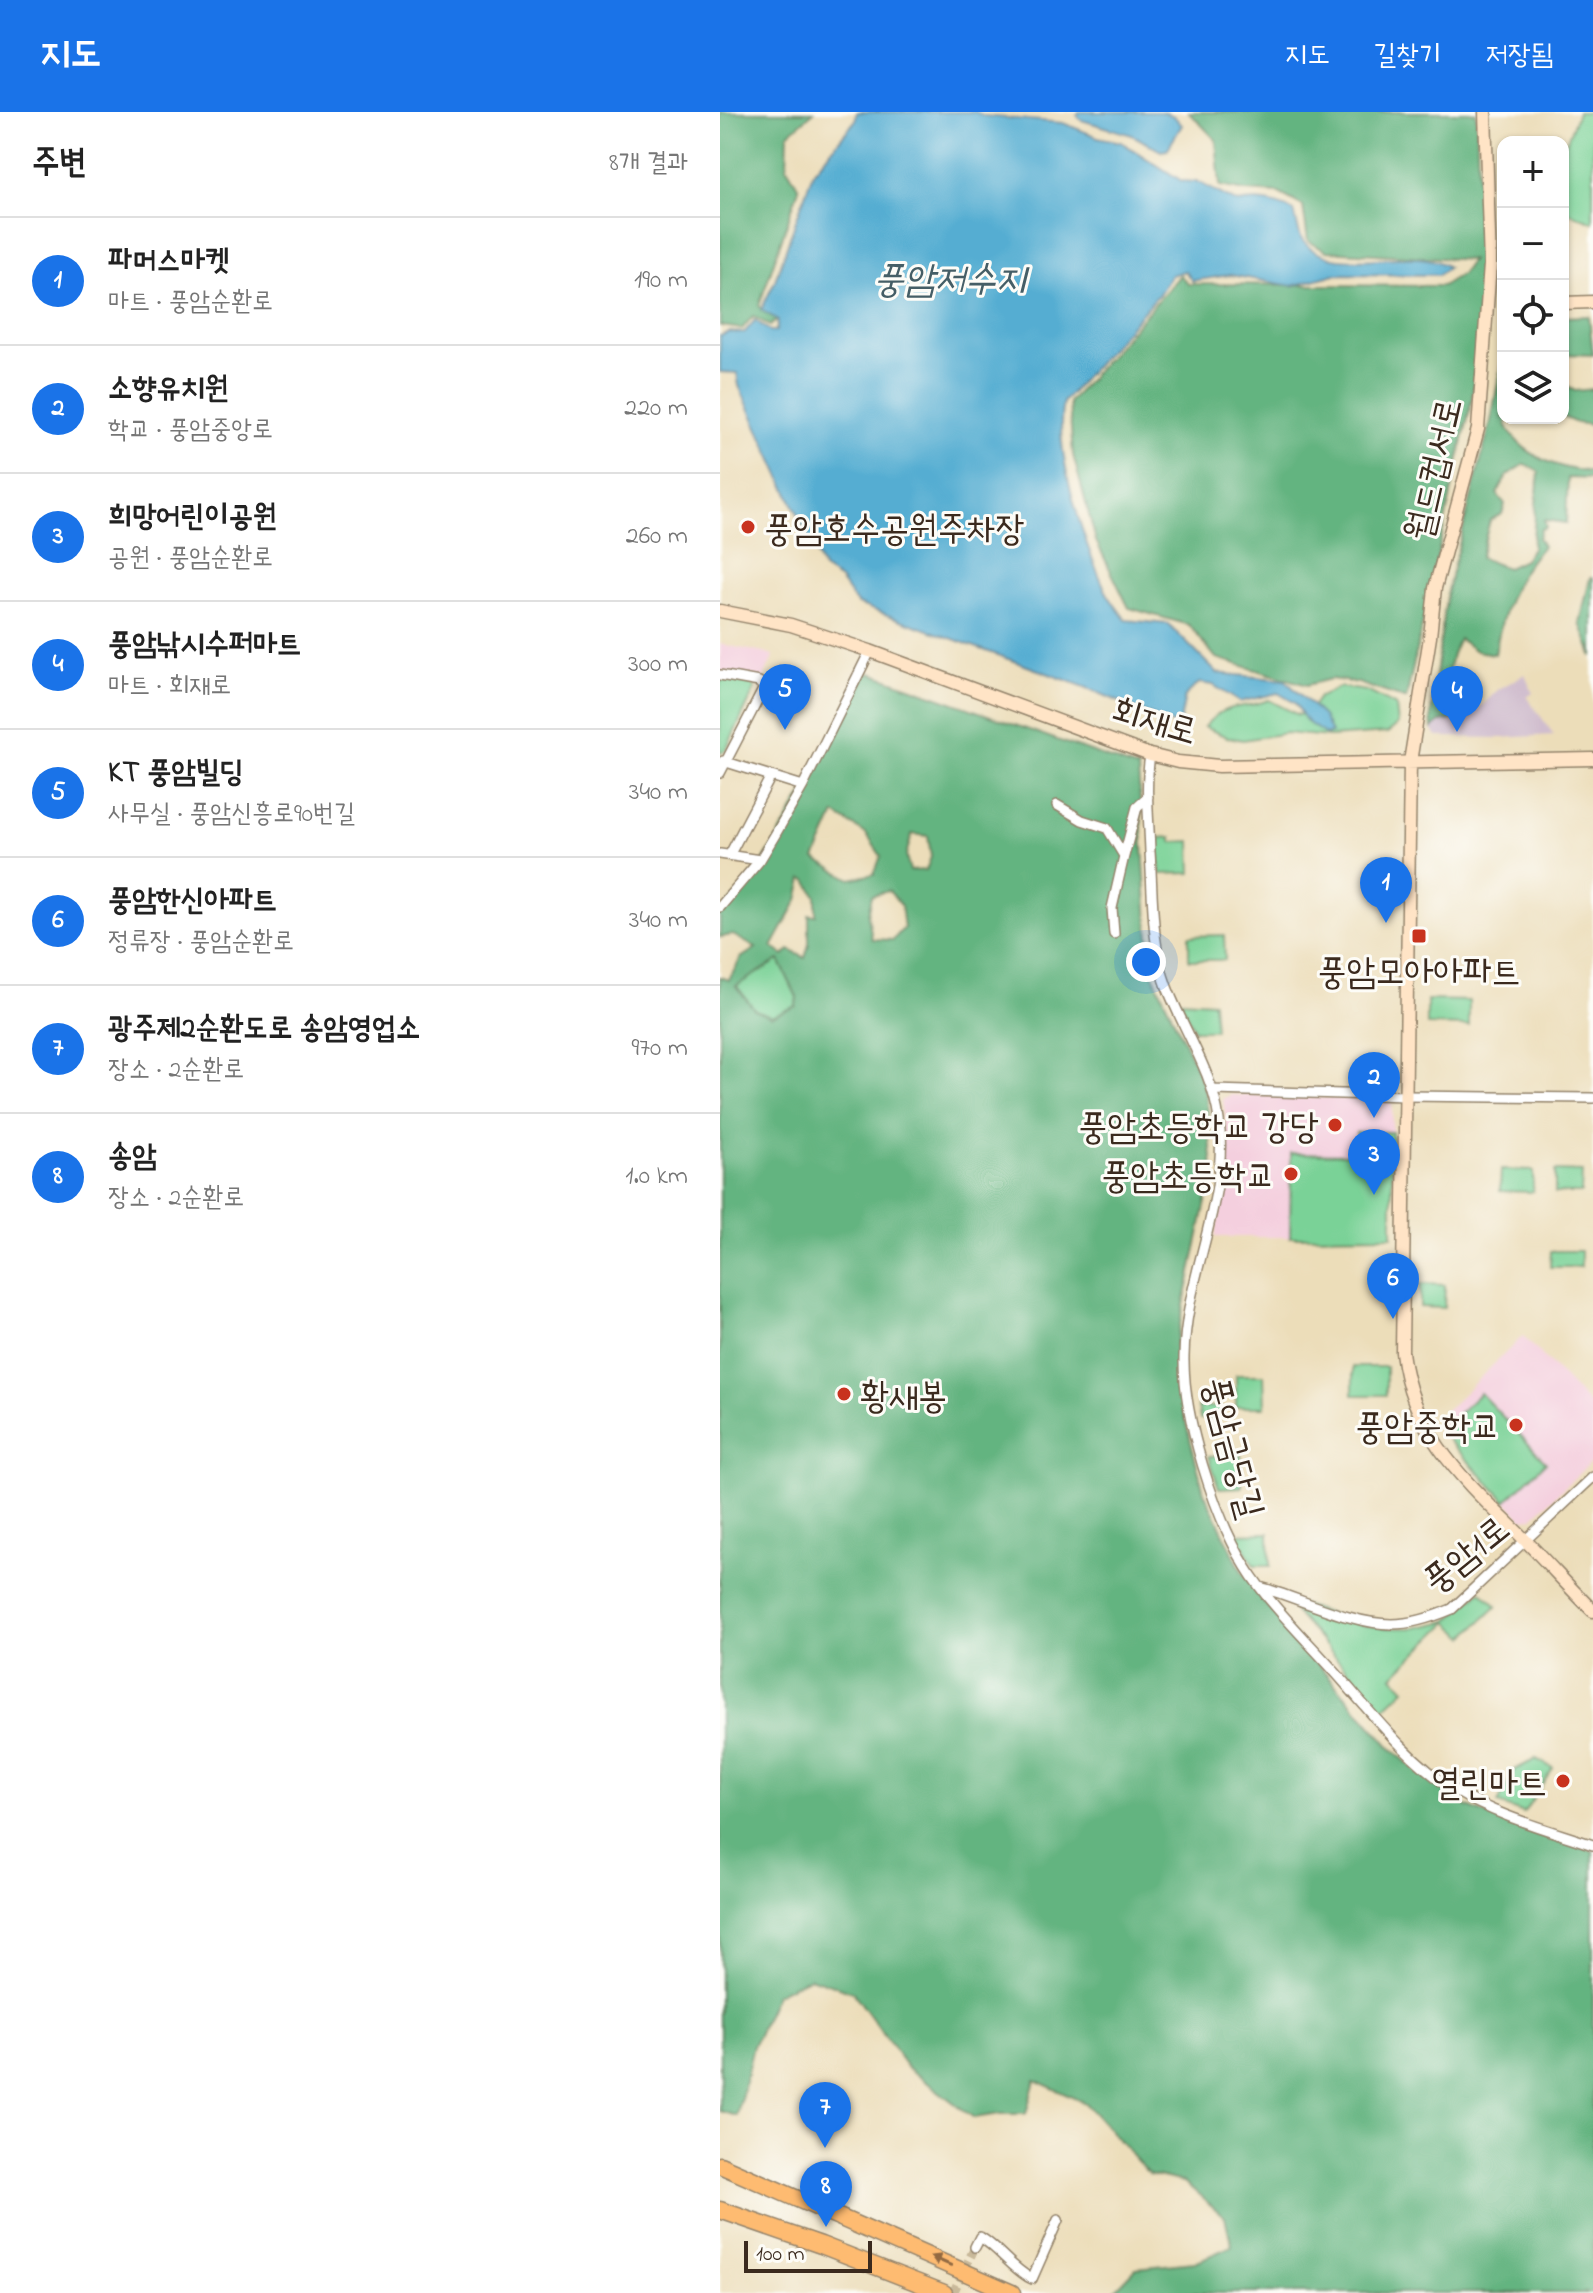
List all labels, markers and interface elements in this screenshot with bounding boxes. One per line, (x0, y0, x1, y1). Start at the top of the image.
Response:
text: 지도 (40, 28, 101, 84)
text: 지도 (1285, 36, 1330, 77)
text: 길찾기 (1374, 36, 1441, 77)
text: 저장됨 (1485, 36, 1553, 77)
map controls (1497, 136, 1569, 424)
button: + (1497, 136, 1569, 208)
text: 주변 (32, 139, 87, 189)
text: 8개 결과 (609, 145, 688, 183)
button: − (1497, 208, 1569, 280)
text: 파머스마켓 (108, 240, 229, 284)
water label: 풍암저수지 (874, 254, 1030, 310)
text: 1 (54, 262, 62, 300)
text: 190 m (634, 262, 688, 300)
button: locate (1497, 280, 1569, 352)
text: 마트 · 풍암순환로 (108, 284, 273, 322)
button: layers (1497, 352, 1569, 424)
text: 소향유치원 (108, 368, 229, 412)
text: 2 (52, 390, 64, 428)
text: 220 m (624, 390, 688, 428)
street label: 월드컵서로 (1394, 393, 1478, 547)
text: 학교 · 풍암중앙로 (108, 412, 273, 450)
text: 희망어린이공원 (108, 496, 277, 540)
place label: 풍암호수공원주차장 (764, 505, 1025, 558)
text: 3 (53, 518, 63, 556)
text: 260 m (626, 518, 688, 556)
marker: 풍암호수공원주차장 (739, 518, 757, 536)
text: 공원 · 풍암순환로 (108, 540, 273, 578)
text: 풍암낚시수퍼마트 (108, 624, 301, 668)
text: 4 (53, 646, 63, 684)
text: 300 m (628, 646, 688, 684)
pin: 5 (759, 664, 811, 730)
pin: 4 (1431, 666, 1483, 732)
text: 마트 · 회재로 (108, 668, 231, 706)
street label: 회재로 (1105, 686, 1203, 761)
text: KT 풍암빌딩 (108, 752, 244, 796)
text: 5 (51, 774, 65, 812)
text: 340 m (629, 774, 688, 812)
text: 사무실 · 풍암신흥로90번길 (108, 796, 355, 834)
pin: 1 (1360, 857, 1412, 923)
text: 풍암한신아파트 (108, 880, 277, 924)
text: 6 (52, 902, 64, 940)
text: 340 m (629, 902, 688, 940)
text: 정류장 · 풍암순환로 (108, 924, 294, 962)
marker: 풍암모아아파트 (1410, 927, 1428, 945)
your location (1126, 942, 1166, 982)
place label: 풍암모아아파트 (1318, 948, 1520, 1001)
text: 광주제2순환도로 송암영업소 (108, 1008, 420, 1052)
text: 7 (53, 1030, 63, 1068)
text: 970 m (632, 1030, 688, 1068)
text: 장소 · 2순환로 (108, 1052, 244, 1090)
pin: 2 (1348, 1052, 1400, 1118)
place label: 풍암초등학교 강당 (1078, 1103, 1319, 1156)
marker: 풍암초등학교 강당 (1326, 1116, 1344, 1134)
pin: 3 (1348, 1129, 1400, 1195)
text: 송암 (108, 1136, 156, 1180)
place label: 풍암초등학교 (1101, 1152, 1275, 1205)
text: 8 (53, 1158, 63, 1196)
text: 1.0 km (625, 1158, 688, 1196)
marker: 풍암초등학교 (1282, 1165, 1300, 1183)
text: 장소 · 2순환로 (108, 1180, 244, 1218)
pin: 6 (1367, 1253, 1419, 1319)
street label: 풍암금당길 (1186, 1371, 1275, 1525)
place label: 황새봉 (860, 1372, 947, 1425)
marker: 황새봉 (835, 1385, 853, 1403)
place label: 풍암중학교 (1355, 1403, 1500, 1456)
marker: 풍암중학교 (1507, 1416, 1525, 1434)
street label: 풍암1로 (1413, 1505, 1523, 1608)
place label: 열린마트 (1431, 1759, 1547, 1812)
marker: 열린마트 (1554, 1772, 1572, 1790)
pin: 7 (799, 2082, 851, 2148)
pin: 8 (800, 2161, 852, 2227)
scale bar (744, 2237, 872, 2273)
text: 100 m (756, 2239, 805, 2271)
one-way arrow (929, 2255, 952, 2268)

